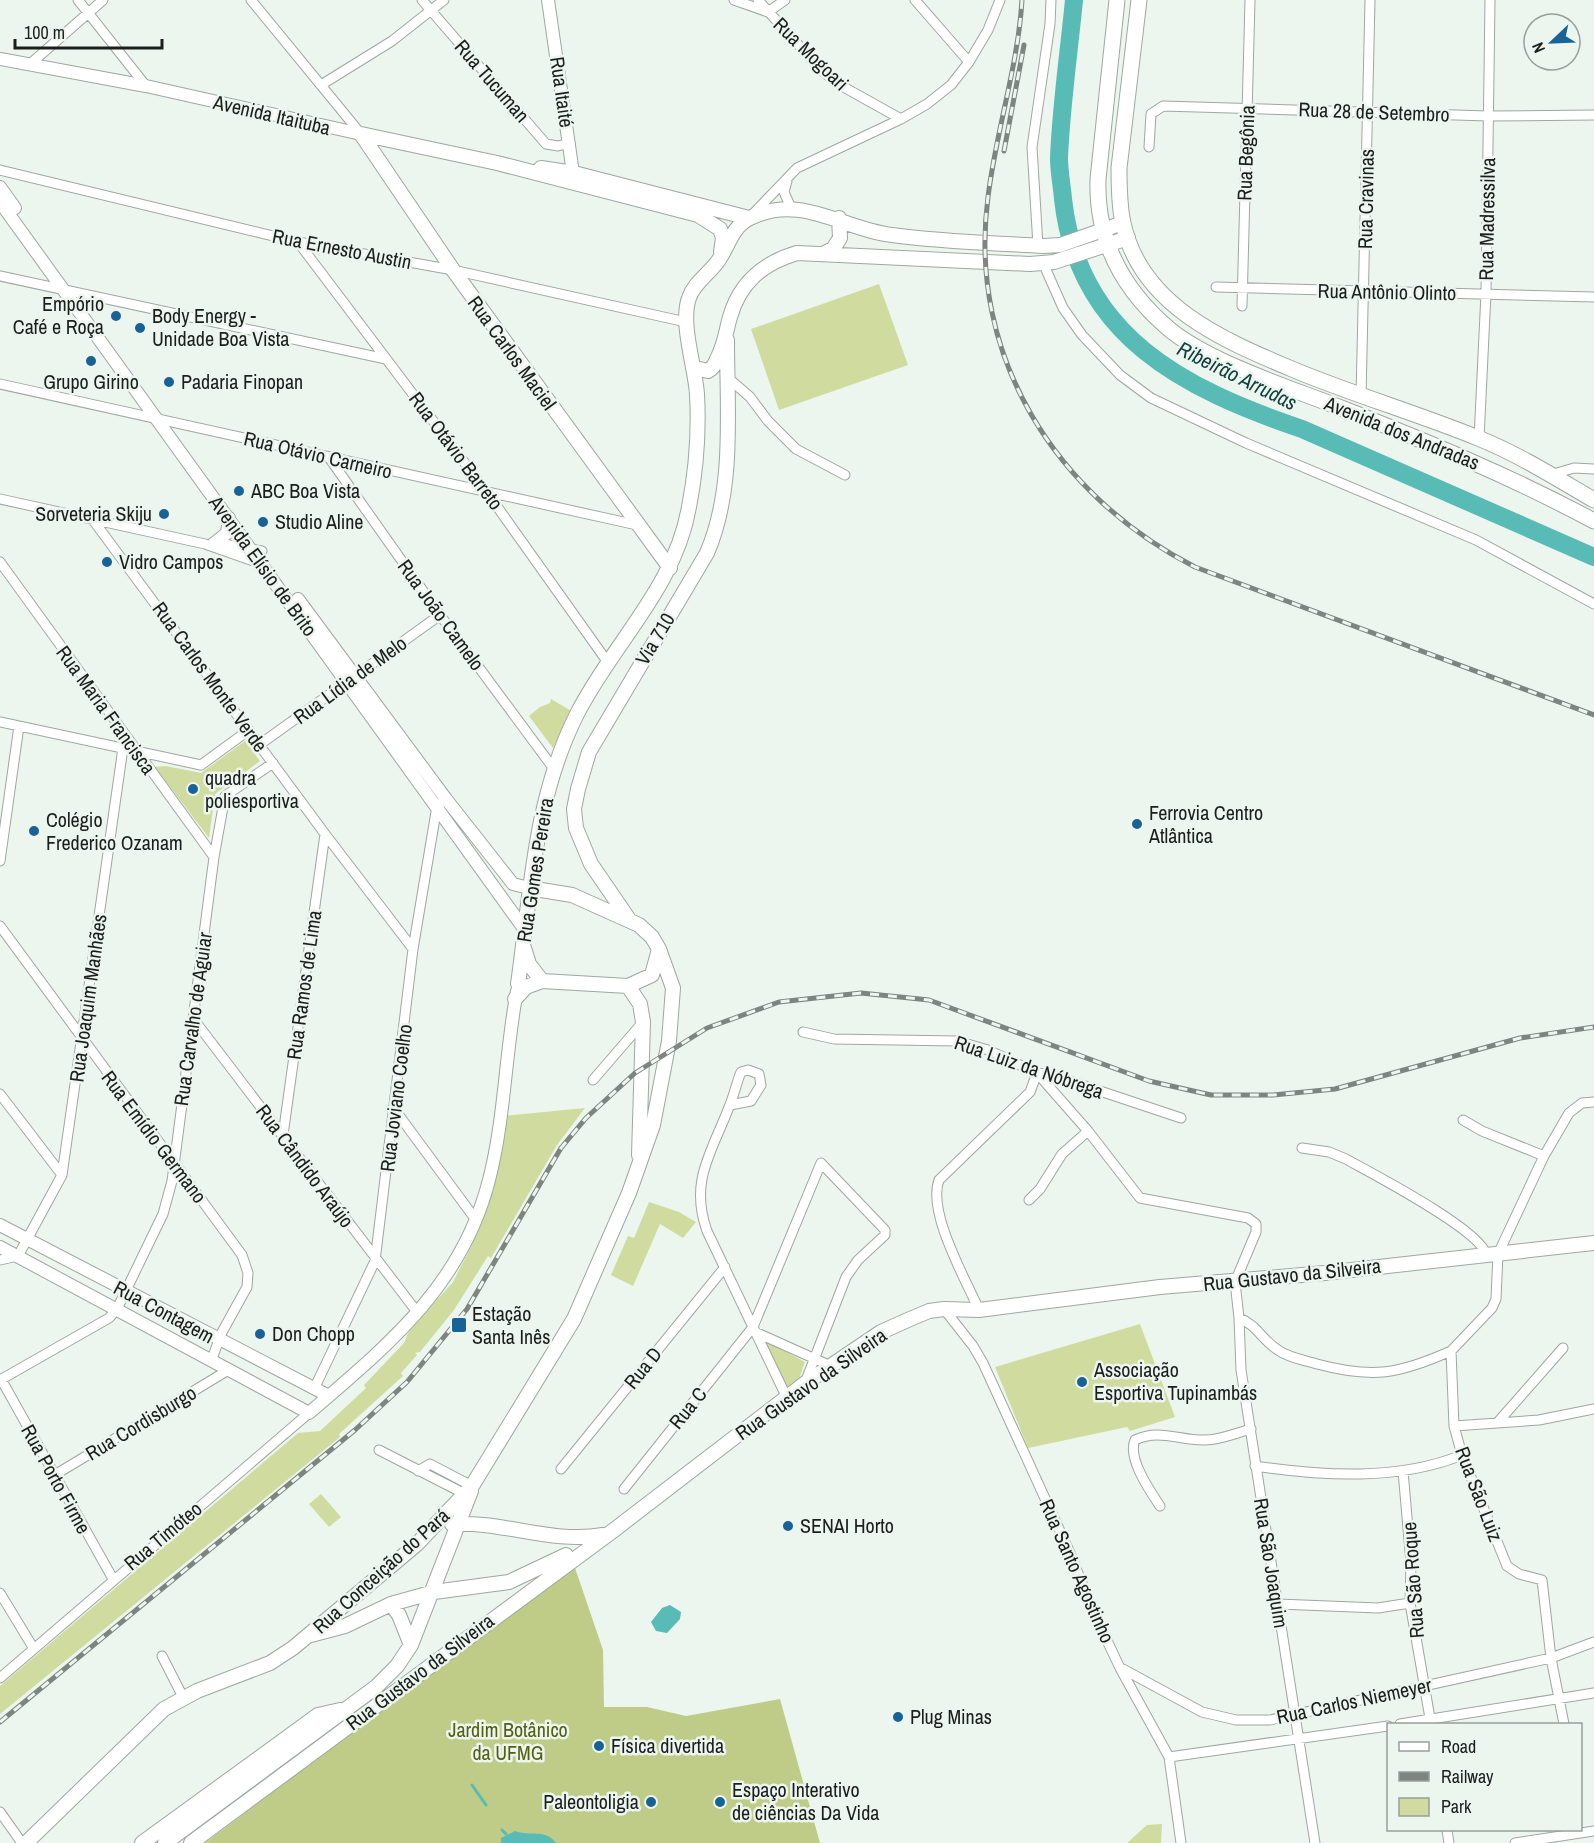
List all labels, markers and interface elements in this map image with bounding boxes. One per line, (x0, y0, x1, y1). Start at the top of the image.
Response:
street label: Rua Mogoari (768, 11, 855, 96)
scale bar (15, 12, 162, 50)
north arrow (1522, 12, 1582, 72)
text: 100 m (24, 20, 65, 45)
street label: Rua Tucuman (449, 34, 536, 128)
text: N (1526, 39, 1550, 57)
street label: Rua Itaité (544, 55, 581, 129)
street label: Avenida Itaituba (210, 88, 333, 141)
street label: Rua 28 de Setembro (1298, 95, 1450, 128)
street label: Rua Begônia (1230, 105, 1261, 201)
street label: Rua Cravinas (1351, 149, 1380, 249)
street label: Rua Madressilva (1472, 157, 1501, 281)
street label: Rua Ernesto Austin (270, 222, 414, 275)
street label: Rua Antônio Olinto (1317, 277, 1457, 306)
place label: Empório Café e Roça (13, 290, 104, 340)
street label: Rua Carlos Maciel (462, 290, 563, 415)
place label: Body Energy - Unidade Boa Vista (152, 302, 289, 352)
marker: Empório Café e Roça (109, 309, 123, 323)
marker: Body Energy - Unidade Boa Vista (133, 321, 147, 335)
water label: Ribeirão Arrudas (1172, 334, 1302, 417)
marker: Grupo Girino (84, 354, 98, 368)
place label: Grupo Girino (43, 368, 139, 395)
place label: Padaria Finopan (181, 368, 303, 395)
marker: Padaria Finopan (162, 375, 176, 389)
street label: Rua Otávio Barreto (403, 386, 510, 515)
street label: Avenida dos Andradas (1320, 389, 1484, 476)
street label: Rua Otávio Carneiro (241, 424, 395, 485)
place label: ABC Boa Vista (250, 477, 360, 504)
marker: ABC Boa Vista (232, 484, 246, 498)
street label: Avenida Elísio de Brito (203, 489, 324, 641)
place label: Sorveteria Skiju (35, 500, 152, 527)
marker: Sorveteria Skiju (157, 507, 171, 521)
place label: Studio Aline (275, 508, 363, 535)
marker: Studio Aline (256, 515, 270, 529)
place label: Vidro Campos (119, 548, 224, 575)
street label: Rua João Camelo (392, 554, 491, 676)
marker: Vidro Campos (100, 555, 114, 569)
street label: Rua Carlos Monte Verde (147, 596, 274, 757)
street label: Via 710 (629, 608, 681, 670)
street label: Rua Lídia de Melo (288, 629, 412, 730)
street label: Rua Maria Francisca (50, 640, 162, 780)
place label: quadra poliesportiva (205, 764, 299, 814)
marker: quadra poliesportiva (186, 782, 200, 796)
street label: Rua Gomes Pereira (510, 796, 559, 944)
place label: Ferrovia Centro Atlântica (1148, 799, 1263, 849)
place label: Colégio Frederico Ozanam (46, 806, 183, 856)
marker: Ferrovia Centro Atlântica (1130, 817, 1144, 831)
marker: Colégio Frederico Ozanam (27, 824, 41, 838)
street label: Rua Ramos de Lima (280, 909, 327, 1061)
street label: Rua Joaquim Manhães (62, 912, 113, 1084)
street label: Rua Carvalho de Aguiar (167, 930, 218, 1107)
street label: Rua Joviano Coelho (373, 1023, 418, 1173)
street label: Rua Luiz da Nóbrega (951, 1028, 1107, 1105)
street label: Rua Emídio Germano (96, 1065, 213, 1209)
street label: Rua Cândido Araújo (250, 1099, 361, 1233)
street label: Rua Gustavo da Silveira (1202, 1252, 1382, 1297)
street label: Rua Contagem (109, 1274, 219, 1349)
place label: Estação Santa Inês (472, 1300, 550, 1350)
marker: Estação Santa Inês (450, 1316, 468, 1334)
place label: Don Chopp (272, 1320, 355, 1347)
street label: Rua Gustavo da Silveira (730, 1321, 892, 1446)
marker: Don Chopp (253, 1327, 267, 1341)
street label: Rua D (617, 1341, 668, 1394)
place label: Associação Esportiva Tupinambás (1093, 1356, 1257, 1406)
marker: Associação Esportiva Tupinambás (1075, 1375, 1089, 1389)
street label: Rua Cordisburgo (80, 1379, 201, 1466)
street label: Rua C (662, 1381, 713, 1434)
street label: Rua Porto Firme (15, 1419, 98, 1538)
street label: Rua São Luiz (1449, 1443, 1510, 1545)
street label: Rua Santo Agostinho (1034, 1494, 1121, 1647)
street label: Rua Timóteo (118, 1495, 207, 1576)
street label: Rua São Joaquim (1248, 1496, 1295, 1630)
street label: Rua Conceição do Pará (307, 1502, 455, 1639)
place label: SENAI Horto (800, 1512, 894, 1539)
marker: SENAI Horto (781, 1519, 795, 1533)
street label: Rua São Roque (1395, 1521, 1430, 1639)
street label: Rua Gustavo da Silveira (340, 1607, 499, 1736)
street label: Rua Carlos Niemeyer (1274, 1671, 1434, 1730)
place label: Plug Minas (910, 1703, 992, 1730)
marker: Plug Minas (891, 1710, 905, 1724)
park label: Jardim Botânico da UFMG (448, 1716, 568, 1766)
legend (1387, 1723, 1582, 1831)
place label: Física divertida (611, 1732, 724, 1759)
text: Road (1441, 1734, 1476, 1759)
marker: Física divertida (592, 1739, 606, 1753)
text: Railway (1441, 1764, 1494, 1789)
place label: Espaço Interativo de ciências Da Vida (732, 1776, 879, 1826)
place label: Paleontoligia (543, 1788, 639, 1815)
text: Park (1441, 1794, 1472, 1819)
marker: Paleontoligia (644, 1795, 658, 1809)
marker: Espaço Interativo de ciências Da Vida (713, 1795, 727, 1809)

